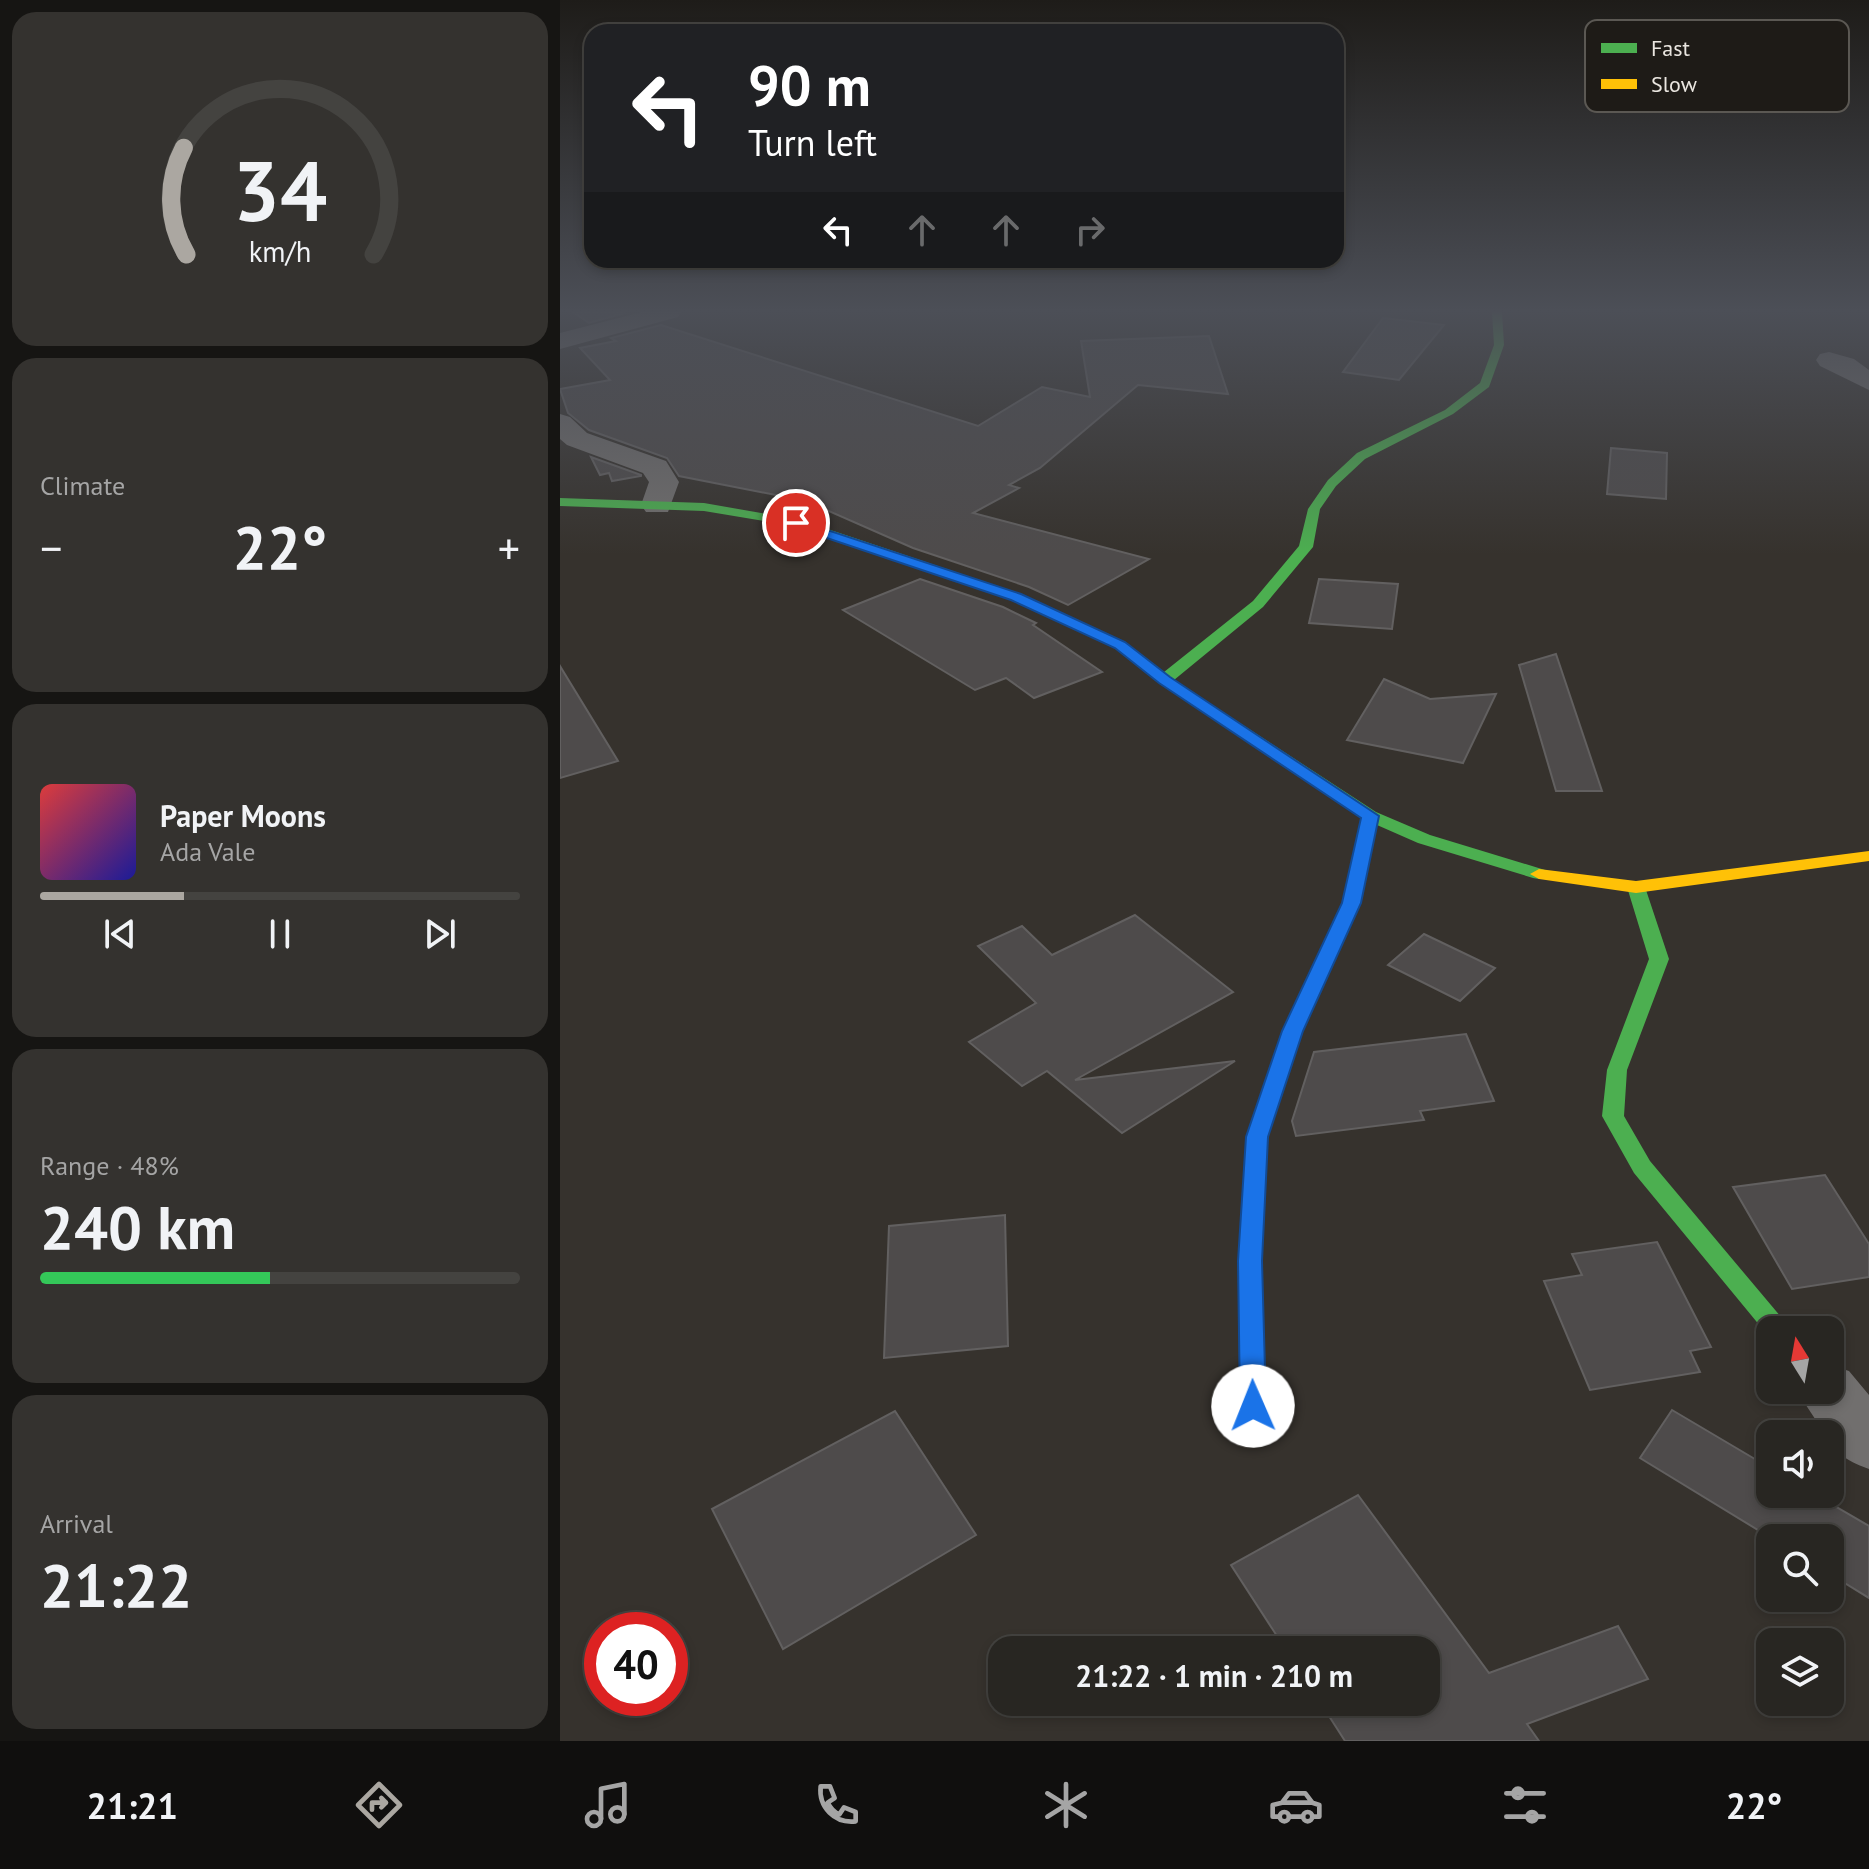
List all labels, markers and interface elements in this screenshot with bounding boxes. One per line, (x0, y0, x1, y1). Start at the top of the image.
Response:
legend (1585, 20, 1849, 112)
text: Fast (1651, 34, 1691, 62)
text: 90 m (748, 49, 871, 121)
icon: left (616, 56, 720, 160)
text: Slow (1651, 70, 1697, 98)
text: Turn left (748, 119, 877, 166)
text: 34 (233, 135, 327, 243)
icon: left (816, 208, 860, 252)
icon: ahead (900, 208, 944, 252)
icon: ahead (984, 208, 1028, 252)
icon: right (1068, 208, 1112, 252)
text: km/h (249, 233, 311, 270)
text: Climate (40, 469, 125, 502)
pin (762, 489, 830, 557)
icon: arrive (774, 501, 818, 545)
text: 22° (233, 508, 327, 586)
text: − (40, 519, 62, 576)
text: + (498, 519, 520, 576)
text: Paper Moons (160, 796, 326, 835)
text: Ada Vale (160, 835, 255, 868)
icon: previous (98, 912, 142, 956)
icon: pause (258, 912, 302, 956)
icon: next (418, 912, 462, 956)
text: Range · 48% (40, 1149, 179, 1182)
text: 240 km (40, 1188, 235, 1266)
north arrow (1756, 1316, 1844, 1404)
map controls (1756, 1316, 1844, 1716)
position arrow (1211, 1364, 1295, 1448)
button: sound (1756, 1420, 1844, 1508)
text: Arrival (40, 1507, 113, 1540)
button: search (1756, 1524, 1844, 1612)
text: 21:22 (40, 1546, 192, 1624)
speed limit sign: 40 (584, 1612, 688, 1716)
button: layers (1756, 1628, 1844, 1716)
text: 21:22 · 1 min · 210 m (1075, 1656, 1353, 1695)
icon: directions (351, 1777, 407, 1833)
icon: music (580, 1777, 636, 1833)
icon: phone (809, 1777, 865, 1833)
icon: climate (1038, 1777, 1094, 1833)
icon: car (1268, 1777, 1324, 1833)
icon: filters (1497, 1777, 1553, 1833)
text: 21:21 (87, 1782, 178, 1829)
text: 22° (1726, 1782, 1782, 1829)

